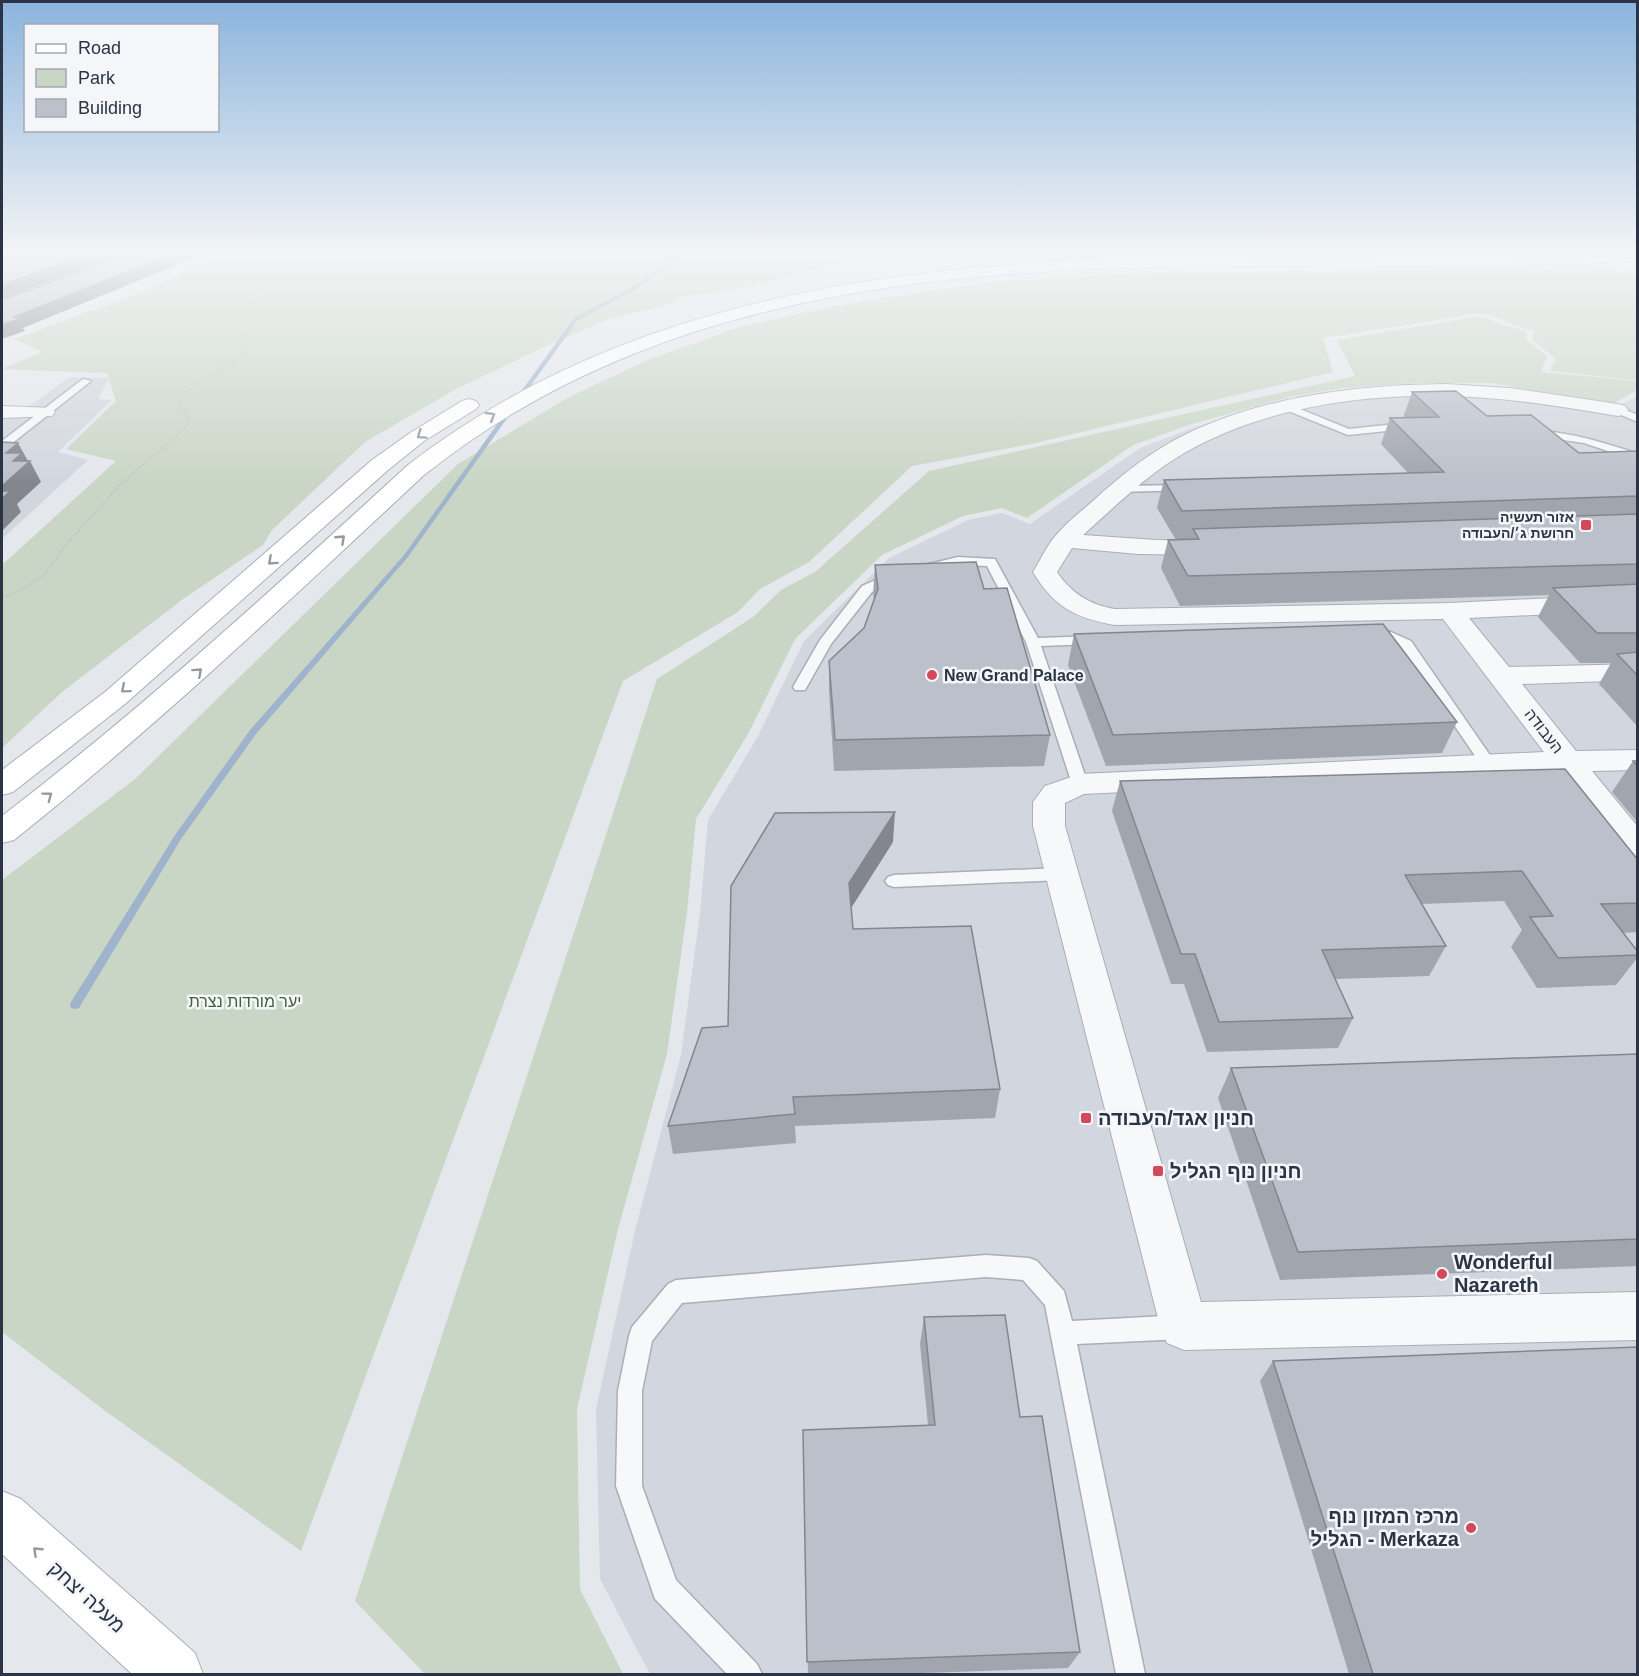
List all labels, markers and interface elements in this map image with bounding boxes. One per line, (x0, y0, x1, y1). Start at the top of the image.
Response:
legend (24, 24, 219, 132)
text: Road (78, 38, 121, 58)
text: Park (78, 68, 116, 88)
text: Building (78, 98, 142, 118)
one-way arrow (485, 411, 495, 423)
one-way arrow (416, 428, 427, 439)
place label: אזור תעשיה חרושת ג׳/העבודה (1462, 509, 1574, 541)
marker: אזור תעשיה חרושת ג׳/העבודה (1579, 518, 1593, 532)
one-way arrow (334, 535, 344, 546)
one-way arrow (268, 554, 278, 565)
place label: New Grand Palace (944, 667, 1084, 684)
one-way arrow (191, 668, 202, 679)
marker: New Grand Palace (925, 668, 939, 682)
one-way arrow (121, 682, 132, 693)
street label: העבודה (1521, 705, 1567, 757)
one-way arrow (41, 793, 52, 804)
park label: יער מורדות נצרת (189, 993, 301, 1010)
place label: חניון אגד/העבודה (1098, 1107, 1254, 1129)
marker: חניון אגד/העבודה (1079, 1111, 1093, 1125)
place label: חניון נוף הגליל (1170, 1160, 1302, 1182)
marker: חניון נוף הגליל (1151, 1164, 1165, 1178)
place label: Wonderful Nazareth (1454, 1251, 1553, 1296)
marker: Wonderful Nazareth (1435, 1267, 1449, 1281)
place label: מרכז המזון נוף הגליל - Merkaza (1311, 1505, 1460, 1550)
marker: מרכז המזון נוף הגליל - Merkaza (1464, 1521, 1478, 1535)
one-way arrow (33, 1547, 44, 1558)
street label: מעלה יצחק (44, 1557, 130, 1637)

